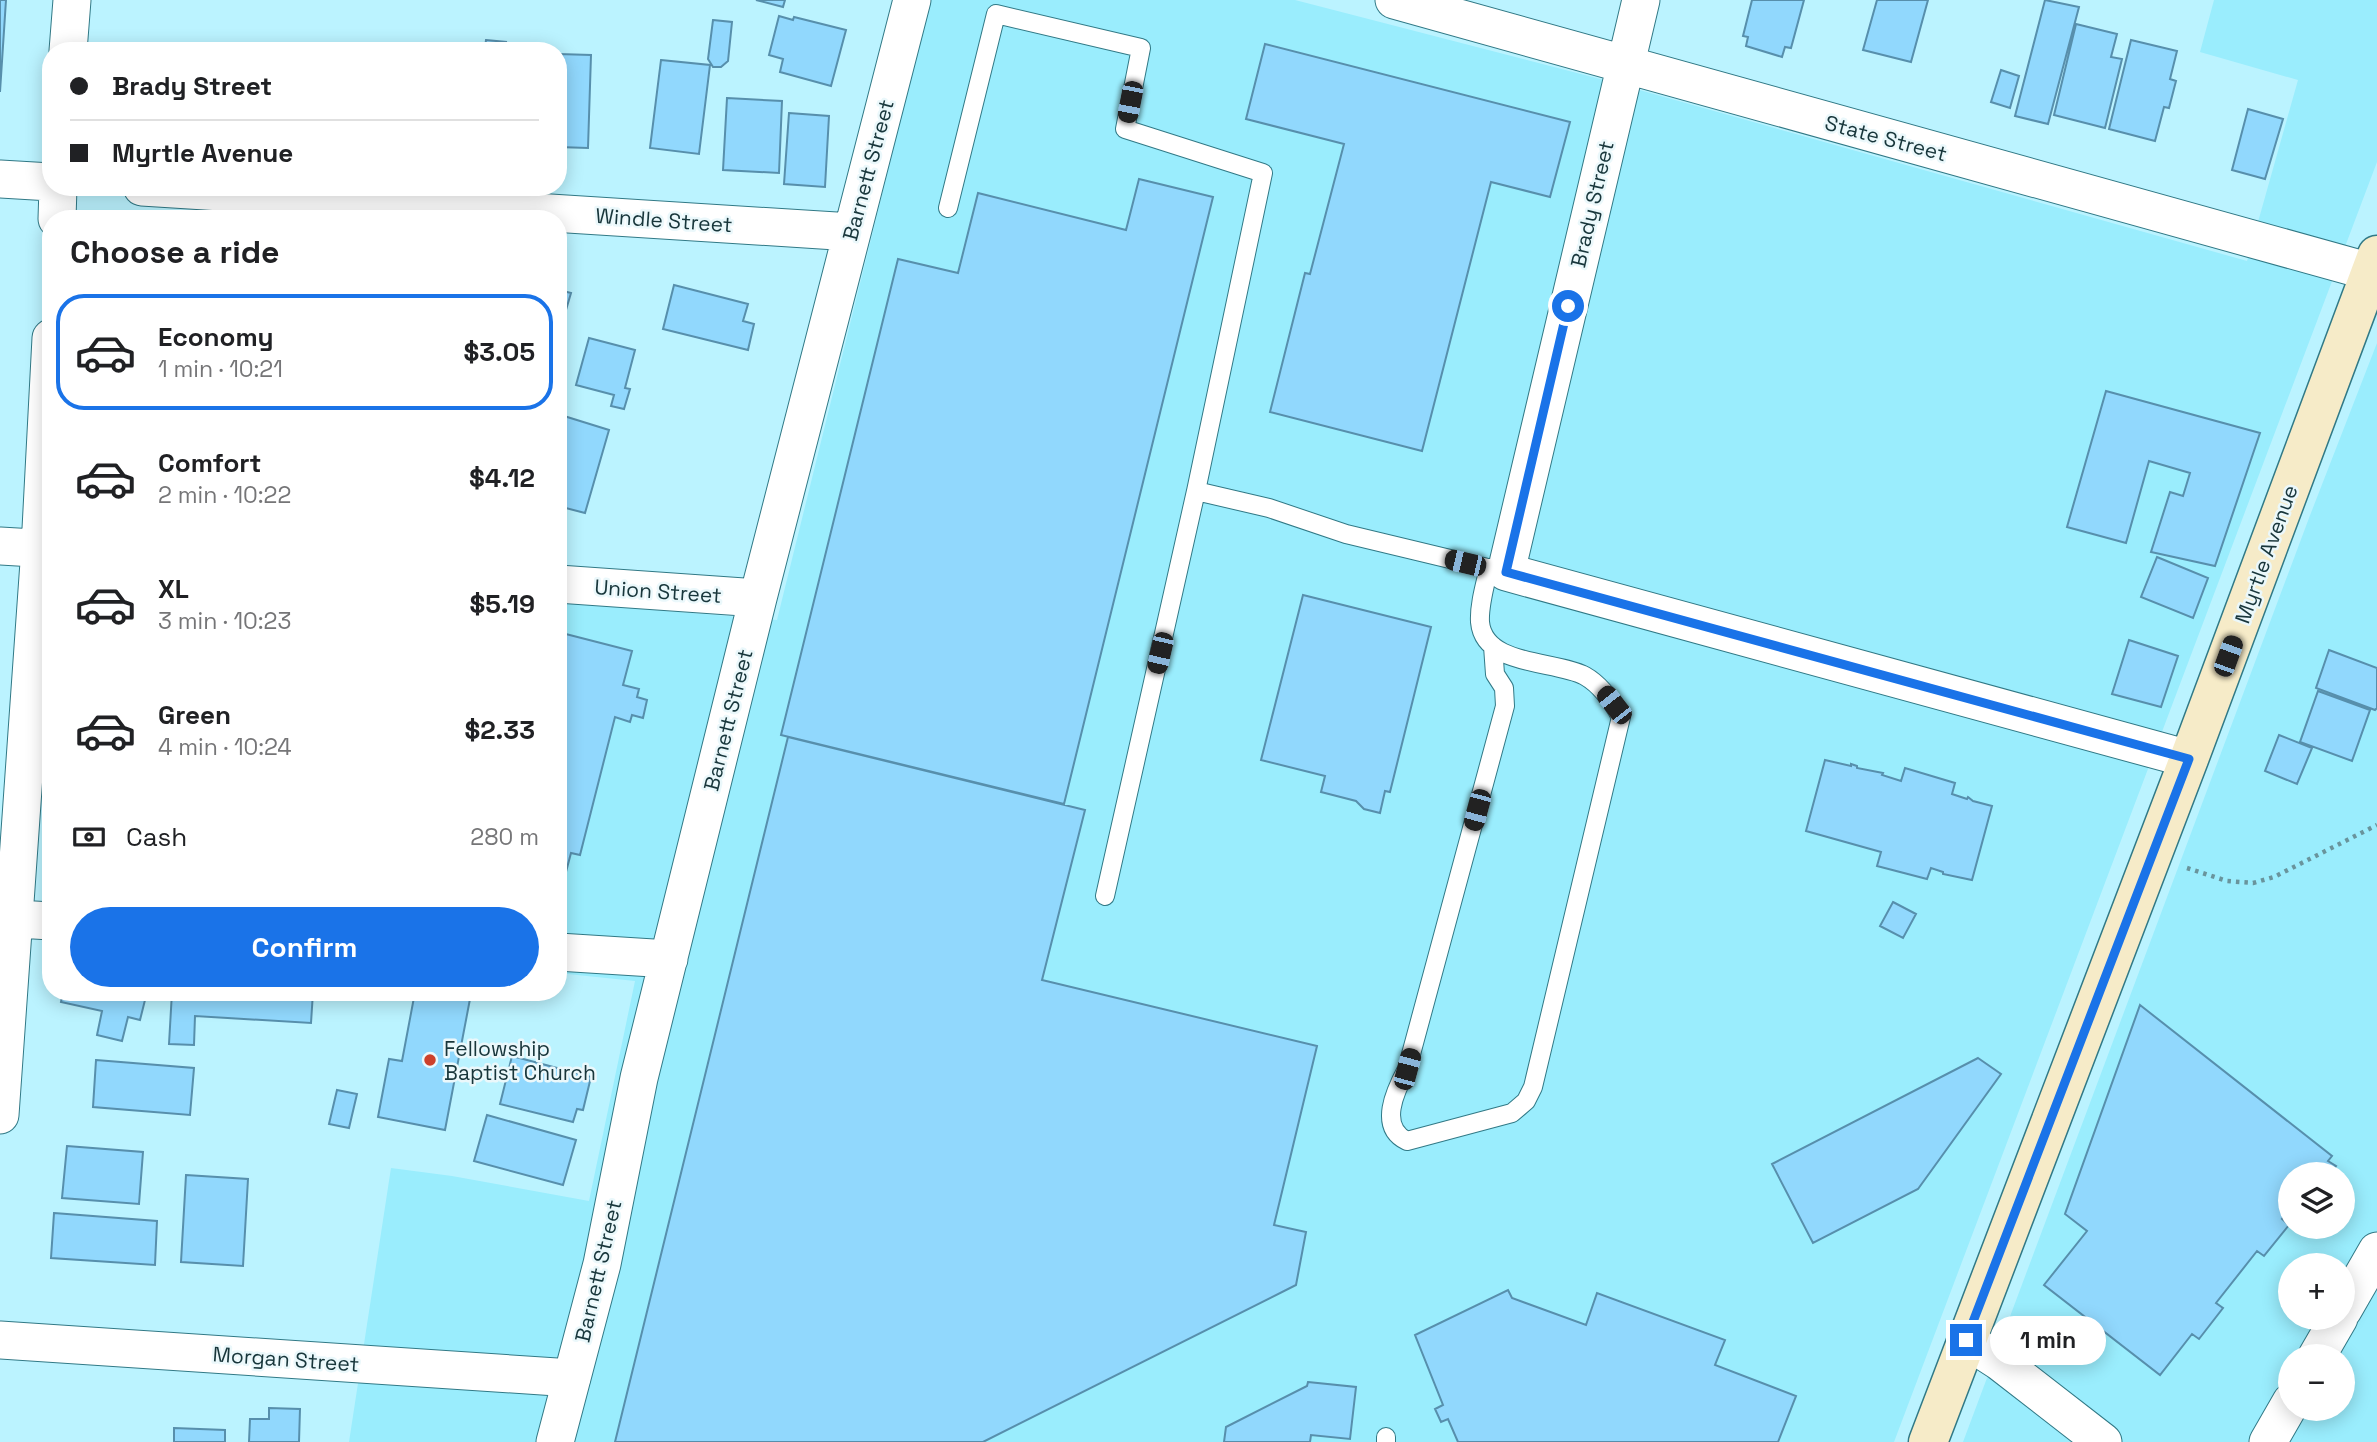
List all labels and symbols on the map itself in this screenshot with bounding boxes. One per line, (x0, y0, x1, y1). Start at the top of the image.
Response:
car (1116, 79, 1145, 125)
street label: Barnett Street (836, 96, 900, 244)
street label: State Street (1822, 109, 1950, 167)
street label: Brady Street (1564, 138, 1620, 270)
street label: Windle Street (595, 202, 733, 238)
route start (1552, 290, 1584, 322)
street label: Myrtle Avenue (2228, 481, 2304, 627)
car (1443, 548, 1488, 578)
street label: Union Street (593, 573, 723, 609)
car (1146, 630, 1175, 676)
car (2211, 633, 2246, 679)
street label: Barnett Street (697, 646, 759, 794)
car (1593, 682, 1636, 728)
car (1462, 787, 1493, 833)
place label: Fellowship Baptist Church (444, 1035, 596, 1086)
car (1392, 1046, 1423, 1092)
marker: Fellowship Baptist Church (422, 1052, 438, 1068)
street label: Barnett Street (569, 1197, 627, 1345)
callout: 1 min (1990, 1316, 2106, 1364)
route end (1950, 1324, 1982, 1356)
street label: Morgan Street (212, 1340, 360, 1378)

